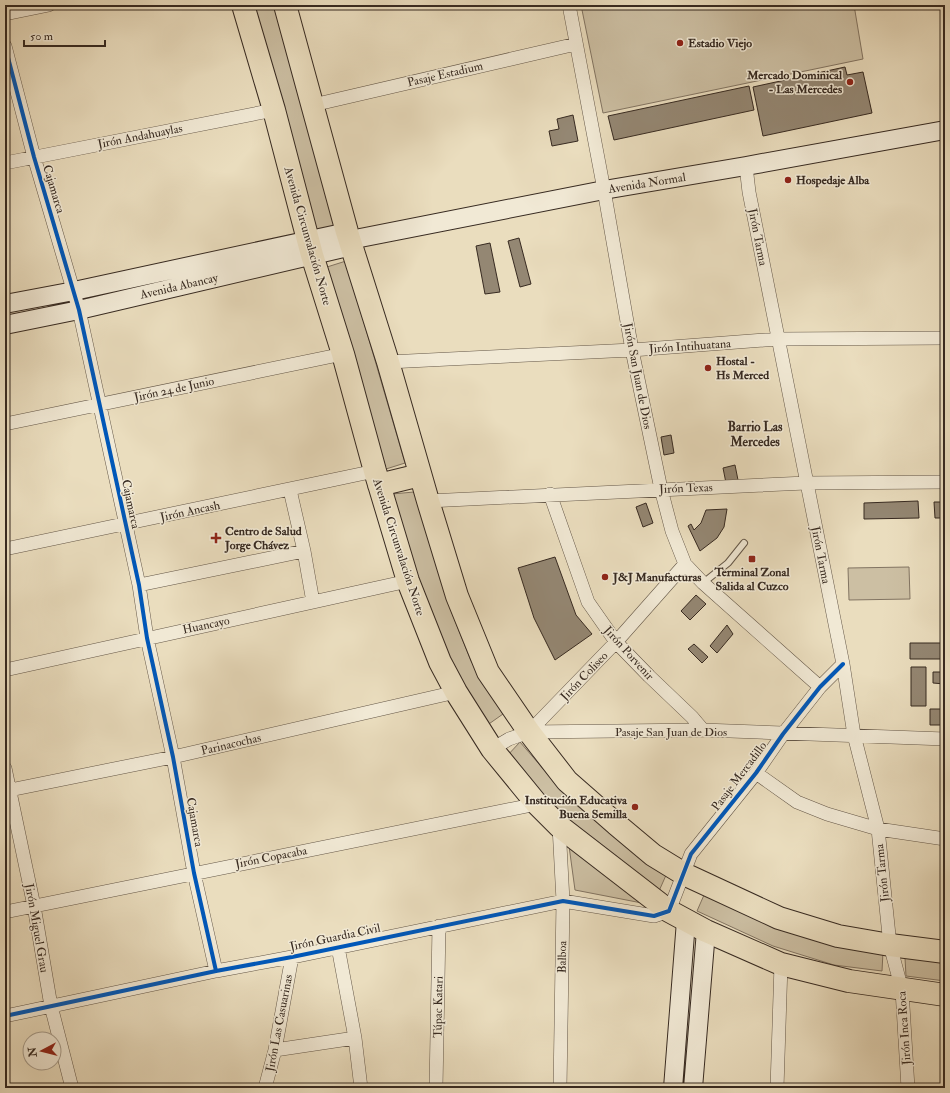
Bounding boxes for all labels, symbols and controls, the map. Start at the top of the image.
scale bar [24,22,105,48]
text: 50 m [30,29,54,44]
place label: Estadio Viejo [688,36,752,51]
marker: Estadio Viejo [675,38,685,48]
street label: Pasaje Estadium [406,58,485,90]
place label: Mercado Dominical - Las Mercedes [746,68,843,97]
marker: Mercado Dominical - Las Mercedes [845,77,855,87]
street label: Jirón Andahuaylas [95,121,184,152]
street label: Cajamarca [39,163,68,216]
street label: Avenida Circunvalación Norte [280,164,335,307]
street label: Avenida Normal [606,170,687,197]
place label: Hospedaje Alba [796,173,870,188]
marker: Hospedaje Alba [783,175,793,185]
street label: Jirón Tarma [744,206,771,268]
street label: Avenida Abancay [138,270,220,303]
street label: Jirón San Juan de Dios [620,321,655,431]
street label: Jirón Intihuatana [647,336,733,357]
place label: Hostal - Hs Merced [716,354,769,383]
marker: Hostal - Hs Merced [703,363,713,373]
street label: Jirón 24 de Junio [132,374,216,405]
district label: Barrio Las Mercedes [727,419,783,450]
street label: Avenida Circunvalación Norte [369,476,428,618]
street label: Cajamarca [118,478,143,531]
street label: Jirón Texas [658,480,713,497]
street label: Jirón Ancash [158,498,222,525]
place label: Centro de Salud Jorge Chávez [224,524,302,553]
street label: Jirón Tarma [807,524,834,586]
marker: Centro de Salud Jorge Chávez [210,532,222,544]
marker: Terminal Zonal Salida al Cuzco [747,554,757,564]
place label: Terminal Zonal Salida al Cuzco [713,565,790,594]
place label: J&J Manufacturas [612,570,701,585]
marker: J&J Manufacturas [600,572,610,582]
street label: Huancayo [181,613,231,638]
street label: Jirón Porvenir [600,622,657,684]
street label: Jirón Coliseo [557,648,612,705]
street label: Pasaje San Juan de Dios [615,725,727,740]
street label: Parinacochas [200,730,263,759]
street label: Pasaje Mercadillo [709,739,770,814]
place label: Institución Educativa Buena Semilla [525,793,628,822]
street label: Cajamarca [183,796,206,849]
marker: Institución Educativa Buena Semilla [630,802,640,812]
street label: Jirón Tarma [872,842,893,904]
street label: Jirón Copacaba [233,843,309,872]
street label: Jirón Miguel Grau [21,881,52,974]
street label: Jirón Guardia Civil [287,921,382,955]
street label: Balboa [555,940,570,973]
street label: Jirón Las Casuarinas [262,973,296,1074]
street label: Túpac Katari [430,976,447,1038]
street label: Jirón Inca Roca [894,989,915,1067]
north arrow [22,1031,62,1071]
text: N [25,1045,40,1059]

